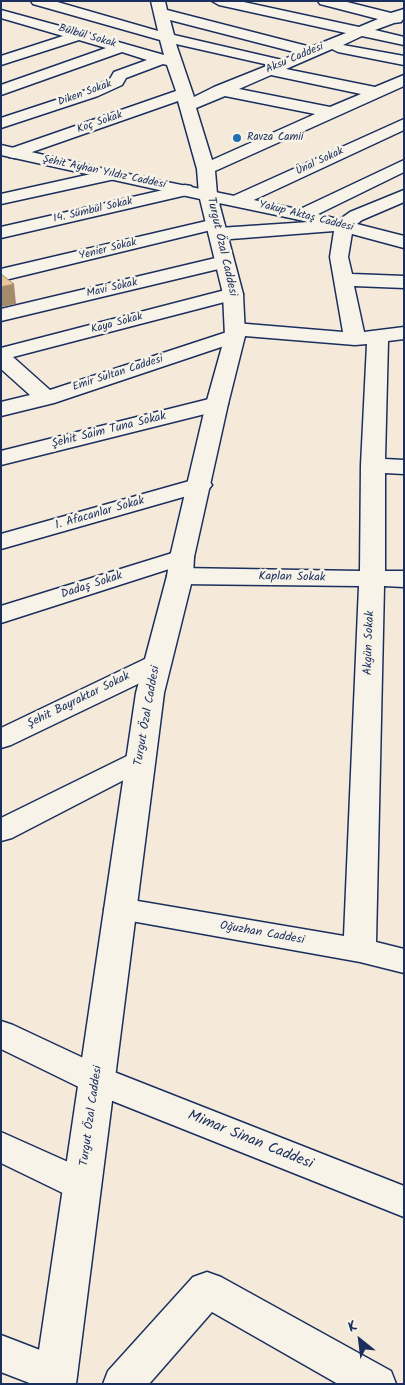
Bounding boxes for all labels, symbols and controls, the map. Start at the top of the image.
street label: Bülbül Sokak [57,22,117,52]
street label: Aksu Caddesi [264,41,326,77]
street label: Diken Sokak [56,78,114,110]
street label: Koç Sokak [76,109,124,137]
place label: Ravza Camii [247,131,303,145]
marker: Ravza Camii [231,132,243,144]
street label: Ünal Sokak [294,145,346,179]
street label: Şehit Ayhan Yıldız Caddesi [41,153,167,193]
street label: 14. Sümbül Sokak [52,195,134,227]
street label: Turgut Özal Caddesi [203,196,239,298]
street label: Yakup Aktaş Caddesi [257,199,355,235]
street label: Yenier Sokak [78,236,138,264]
street label: Mavi Sokak [85,277,139,301]
street label: Kaya Sokak [90,311,144,337]
street label: Emir Sultan Caddesi [71,353,165,395]
street label: Şehit Saim Tuna Sokak [50,410,168,452]
street label: 1. Afacanlar Sokak [54,494,146,534]
street label: Dadaş Sokak [60,569,124,603]
street label: Kaplan Sokak [258,570,326,586]
street label: Akgün Sokak [362,611,378,675]
street label: Turgut Özal Caddesi [132,665,164,767]
street label: Şehit Bayraktar Sokak [25,670,133,732]
street label: Oğuzhan Caddesi [219,919,305,949]
street label: Turgut Özal Caddesi [78,1065,106,1167]
street label: Mimar Sinan Caddesi [185,1108,315,1174]
north arrow [335,1315,385,1365]
text: K [344,1315,362,1339]

